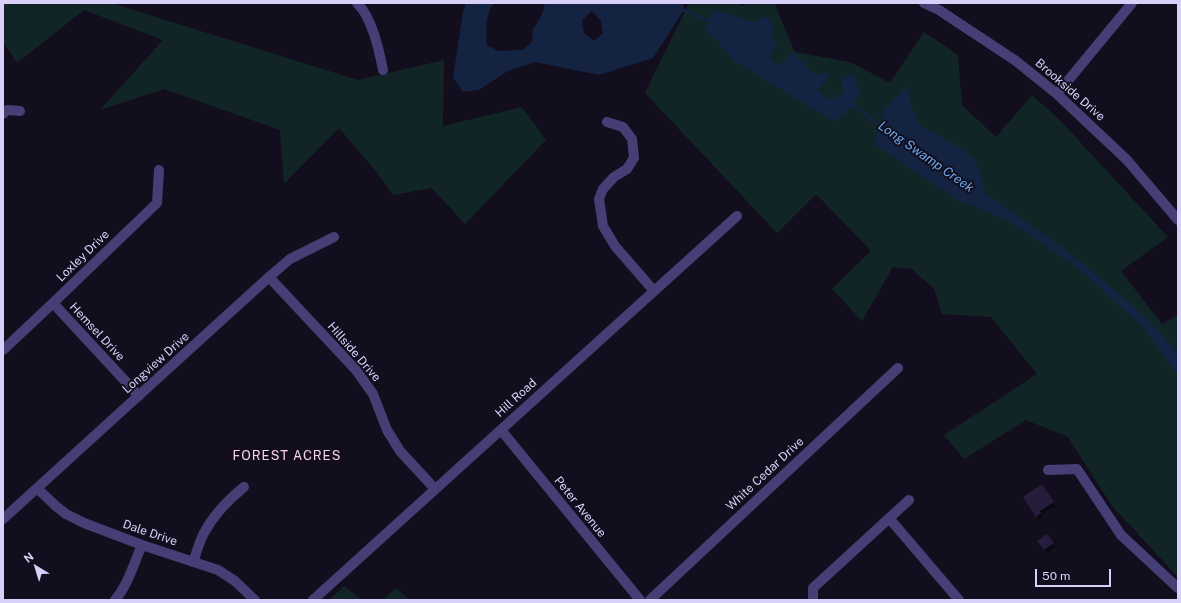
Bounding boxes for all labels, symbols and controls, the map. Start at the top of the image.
street label: Brookside Drive [1032,56,1108,124]
water label: Long Swamp Creek [875,118,977,196]
street label: Loxley Drive [54,227,112,285]
street label: Hemsel Drive [66,300,128,364]
street label: Hillside Drive [324,319,384,385]
street label: Longview Drive [120,329,192,397]
street label: Hill Road [492,376,540,420]
street label: White Cedar Drive [723,434,807,514]
district label: FOREST ACRES [233,448,341,464]
street label: Peter Avenue [551,474,609,540]
street label: Dale Drive [121,517,179,549]
north arrow [16,547,56,587]
text: N [22,550,36,565]
scale bar [1037,561,1113,587]
text: 50 m [1042,569,1070,583]

